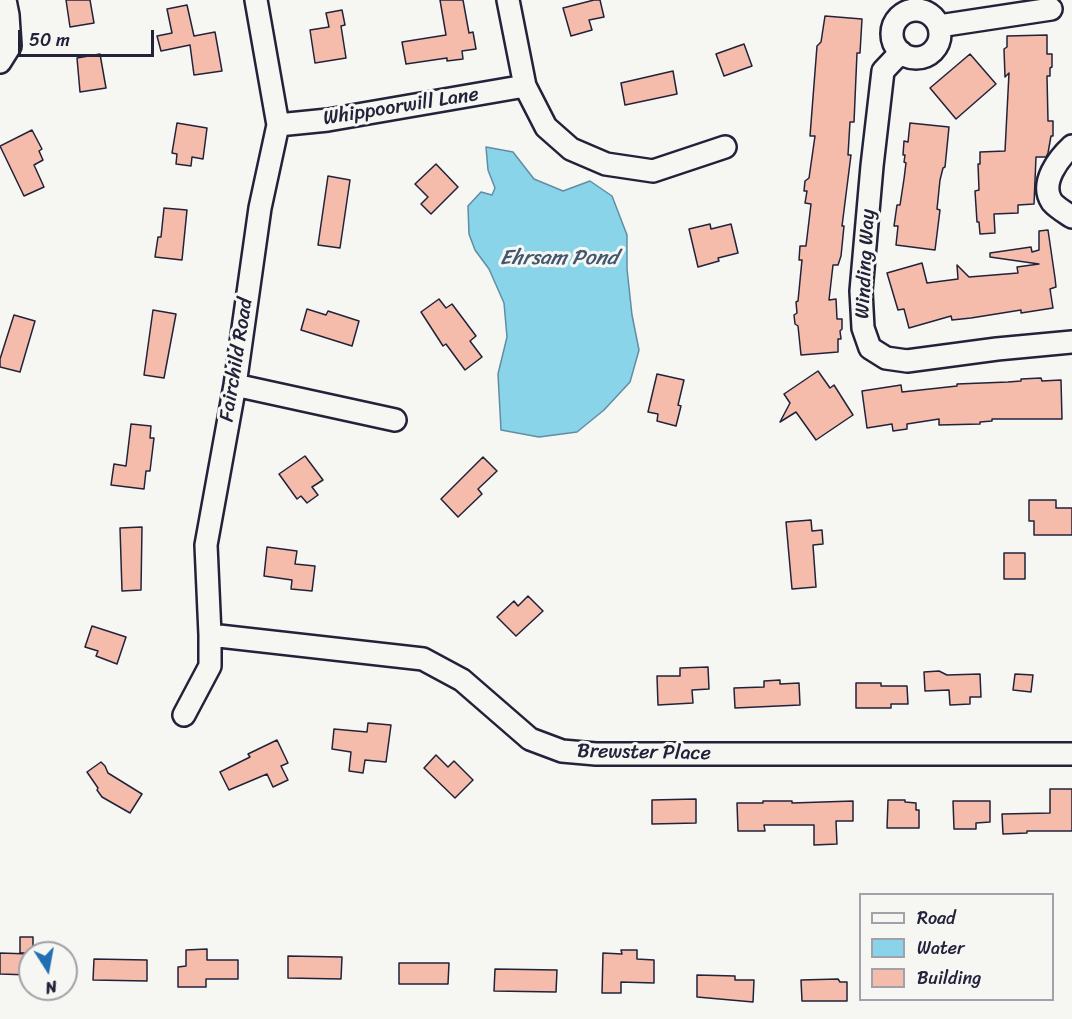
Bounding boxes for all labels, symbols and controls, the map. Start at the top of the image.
scale bar [21,18,158,56]
text: 50 m [29,24,70,56]
street label: Whippoorwill Lane [322,83,480,131]
street label: Winding Way [851,209,881,319]
water label: Ehrsam Pond [500,246,618,272]
street label: Fairchild Road [215,296,259,424]
street label: Brewster Place [577,740,711,766]
legend [859,893,1054,1001]
text: Road [917,902,956,934]
text: Water [917,932,964,964]
north arrow [18,941,78,1001]
text: Building [917,962,981,994]
text: N [43,972,59,1002]

